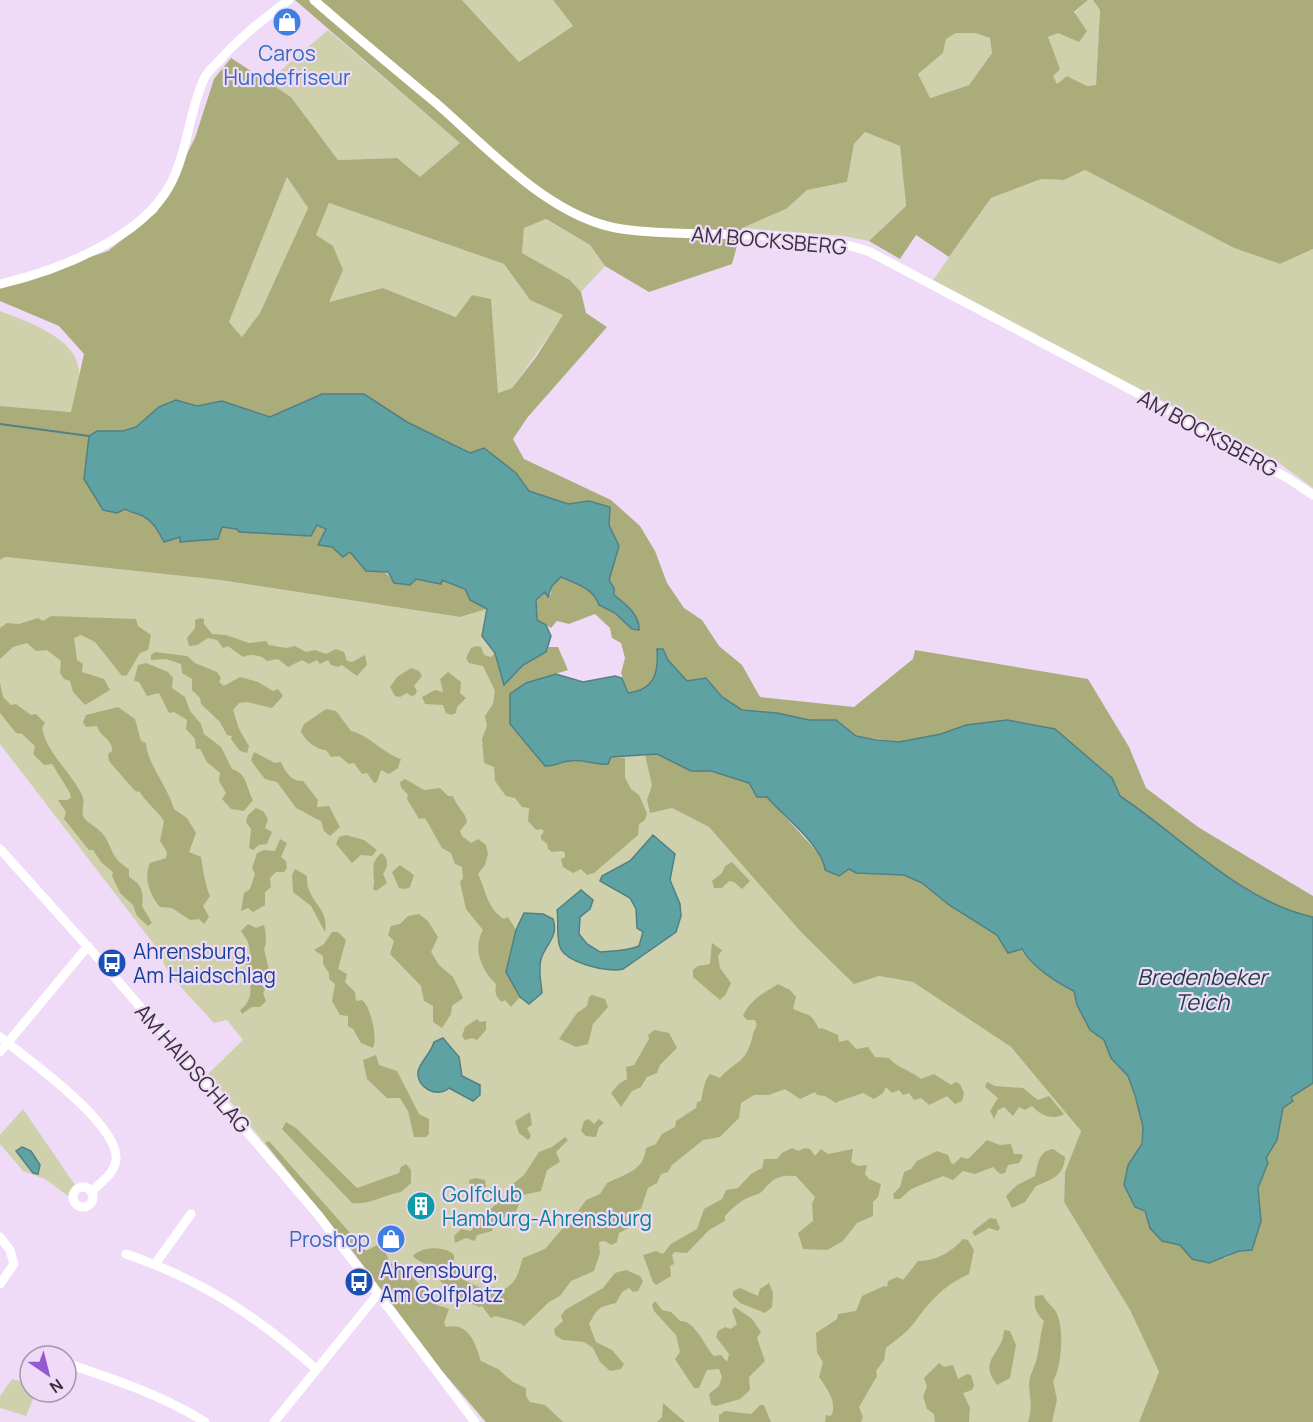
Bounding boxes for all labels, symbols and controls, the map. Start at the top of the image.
shop icon: Caros Hundefriseur [271,6,303,38]
place label: Caros Hundefriseur [223,39,351,91]
street label: AM BOCKSBERG [690,219,848,261]
street label: AM BOCKSBERG [1133,383,1283,483]
place label: Ahrensburg, Am Haidschlag [133,937,276,989]
bus stop icon: Ahrensburg, Am Haidschlag [96,947,128,979]
water label: Bredenbeker Teich [1137,962,1270,1017]
street label: AM HAIDSCHLAG [129,997,257,1139]
place label: Golfclub Hamburg-Ahrensburg [442,1180,652,1232]
building icon: Golfclub Hamburg-Ahrensburg [405,1190,437,1222]
shop icon: Proshop [375,1223,407,1255]
place label: Proshop [289,1225,370,1253]
place label: Ahrensburg, Am Golfplatz [380,1256,503,1308]
bus stop icon: Ahrensburg, Am Golfplatz [343,1266,375,1298]
north arrow [18,1344,78,1404]
text: N [46,1374,68,1399]

